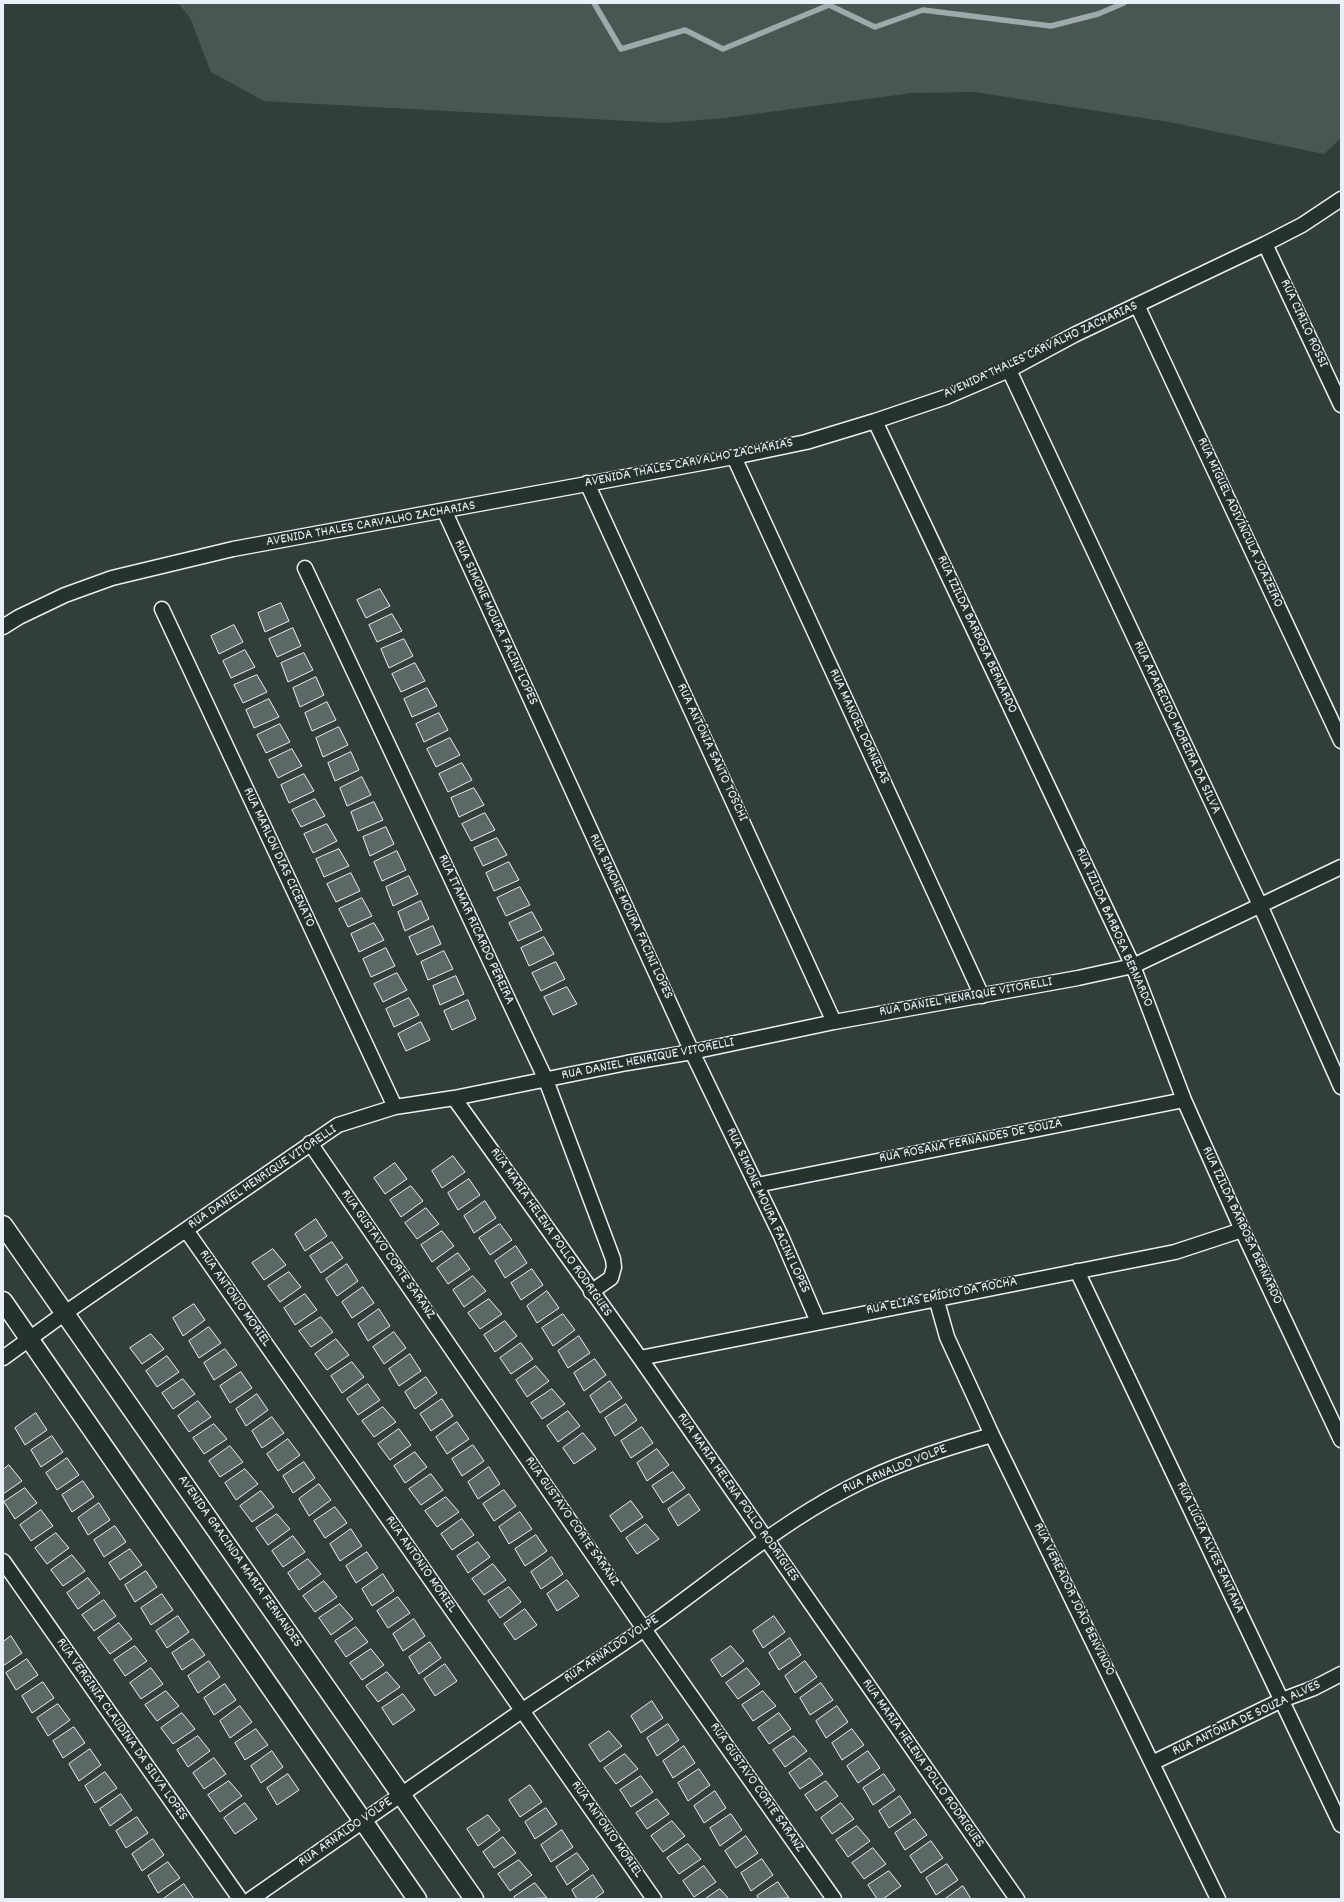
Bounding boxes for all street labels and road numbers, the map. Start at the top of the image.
street label: RUA CIRILO ROSSI [1275,277,1331,371]
street label: AVENIDA THALES CARVALHO ZACHARIAS [941,299,1141,403]
street label: AVENIDA THALES CARVALHO ZACHARIAS [583,435,795,493]
street label: RUA MIGUEL ADIVÍNCULA JOAZEIRO [1192,435,1286,611]
street label: AVENIDA THALES CARVALHO ZACHARIAS [265,498,477,552]
street label: RUA SIMONE MOURA FACINI LOPES [449,538,541,708]
street label: RUA IZILDA BARBOSA BERNARDO [932,553,1020,717]
street label: RUA APARECIDO MOREIRA DA SILVA [1128,639,1224,817]
street label: RUA MANOEL DORNELAS [824,667,892,787]
street label: RUA ANTÔNIA SANTO TOSCHI [672,681,750,825]
street label: RUA MARLON DIAS CICENATO [238,785,318,931]
street label: RUA SIMONE MOURA FACINI LOPES [584,832,676,1002]
street label: RUA IZILDA BARBOSA BERNARDO [1070,846,1156,1010]
street label: RUA ITAMAR RICARDO PEREIRA [433,852,517,1008]
street label: RUA DANIEL HENRIQUE VITORELLI [878,974,1054,1022]
street label: RUA DANIEL HENRIQUE VITORELLI [560,1035,736,1085]
street label: RUA ROSANA FERNANDES DE SOUZA [878,1116,1064,1168]
street label: RUA DANIEL HENRIQUE VITORELLI [186,1122,340,1234]
street label: RUA SIMONE MOURA FACINI LOPES [721,1126,813,1296]
street label: RUA IZILDA BARBOSA BERNARDO [1197,1144,1285,1308]
street label: RUA MARIA HELENA POLLO RODRIGUES [485,1145,615,1321]
street label: RUA GUSTAVO CORTE SARANZ [336,1187,438,1323]
street label: RUA ANTONIO MORIEL [194,1247,274,1351]
street label: RUA ELIAS EMÍDIO DA ROCHA [865,1274,1019,1320]
street label: RUA MARIA HELENA POLLO RODRIGUES [672,1410,802,1586]
street label: RUA ARNALDO VOLPE [840,1441,950,1499]
street label: RUA GUSTAVO CORTE SARANZ [520,1454,622,1590]
street label: AVENIDA GRACINDA MARIA FERNANDES [173,1473,305,1651]
street label: RUA LÚCIA ALVES SANTANA [1171,1480,1247,1616]
street label: RUA ANTONIO MORIEL [380,1513,460,1617]
street label: RUA VEREADOR JOÃO BENVINDO [1029,1521,1117,1679]
street label: RUA ARNALDO VOLPE [561,1612,663,1688]
street label: RUA VERGINIA CLAUDINA DA SILVA LOPES [51,1636,191,1824]
street label: RUA MARIA HELENA POLLO RODRIGUES [857,1676,987,1852]
street label: RUA ANTÔNIA DE SOUZA ALVES [1170,1677,1324,1761]
street label: RUA GUSTAVO CORTE SARANZ [705,1720,807,1856]
street label: RUA ANTONIO MORIEL [566,1778,646,1882]
street label: RUA ARNALDO VOLPE [296,1794,396,1872]

